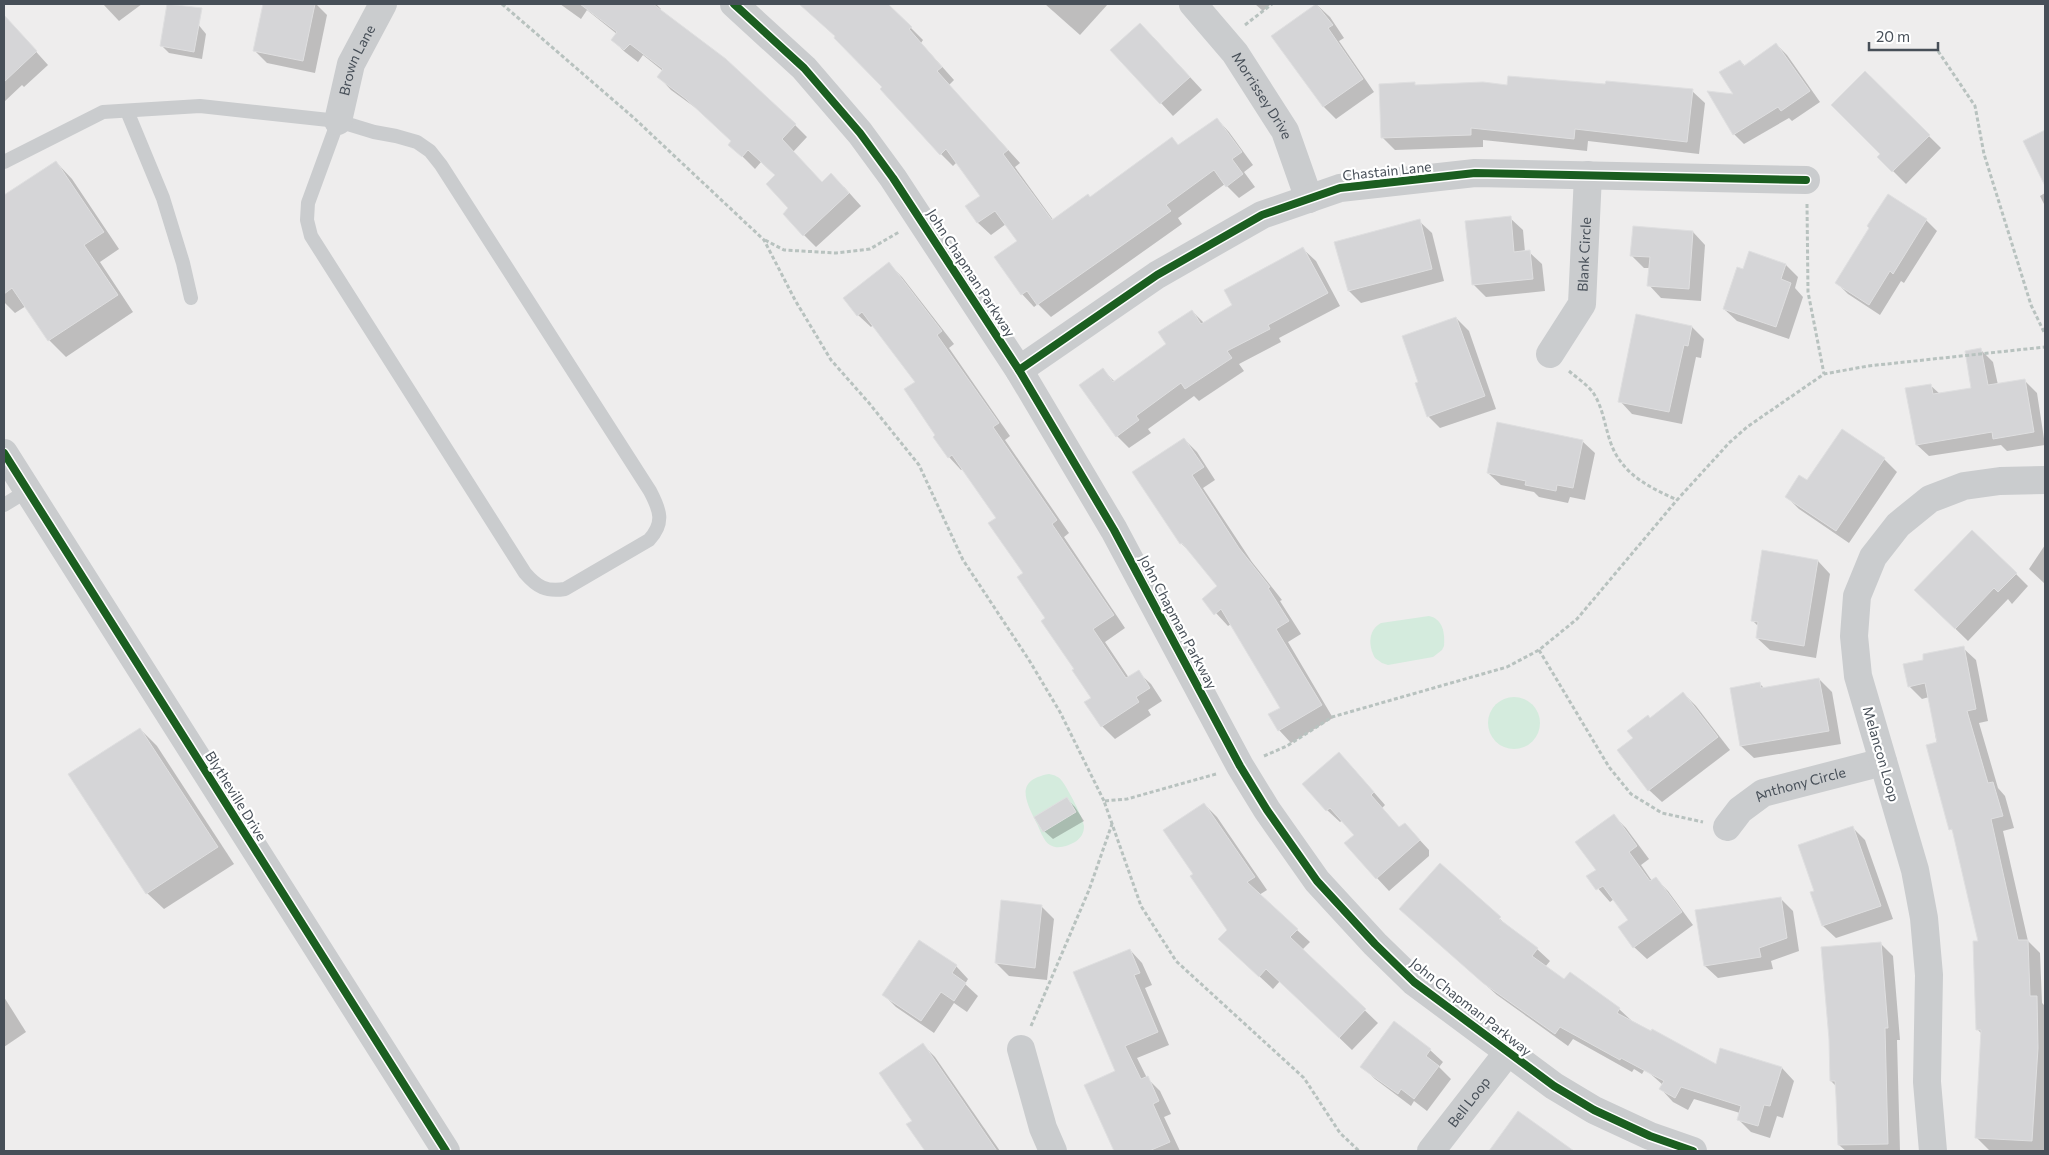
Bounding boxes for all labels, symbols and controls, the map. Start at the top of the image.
scale bar [1869,20,1938,52]
street label: Brown Lane [335,22,378,97]
text: 20 m [1876,27,1910,45]
street label: Morrissey Drive [1228,48,1296,141]
street label: Chastain Lane [1342,157,1432,184]
street label: John Chapman Parkway [924,205,1019,340]
street label: Blank Circle [1574,217,1594,292]
street label: John Chapman Parkway [1136,552,1221,692]
street label: Melancon Loop [1860,704,1903,804]
street label: Blytheville Drive [202,748,271,844]
street label: Anthony Circle [1750,763,1847,805]
street label: John Chapman Parkway [1407,954,1535,1059]
street label: Bell Loop [1444,1073,1494,1130]

